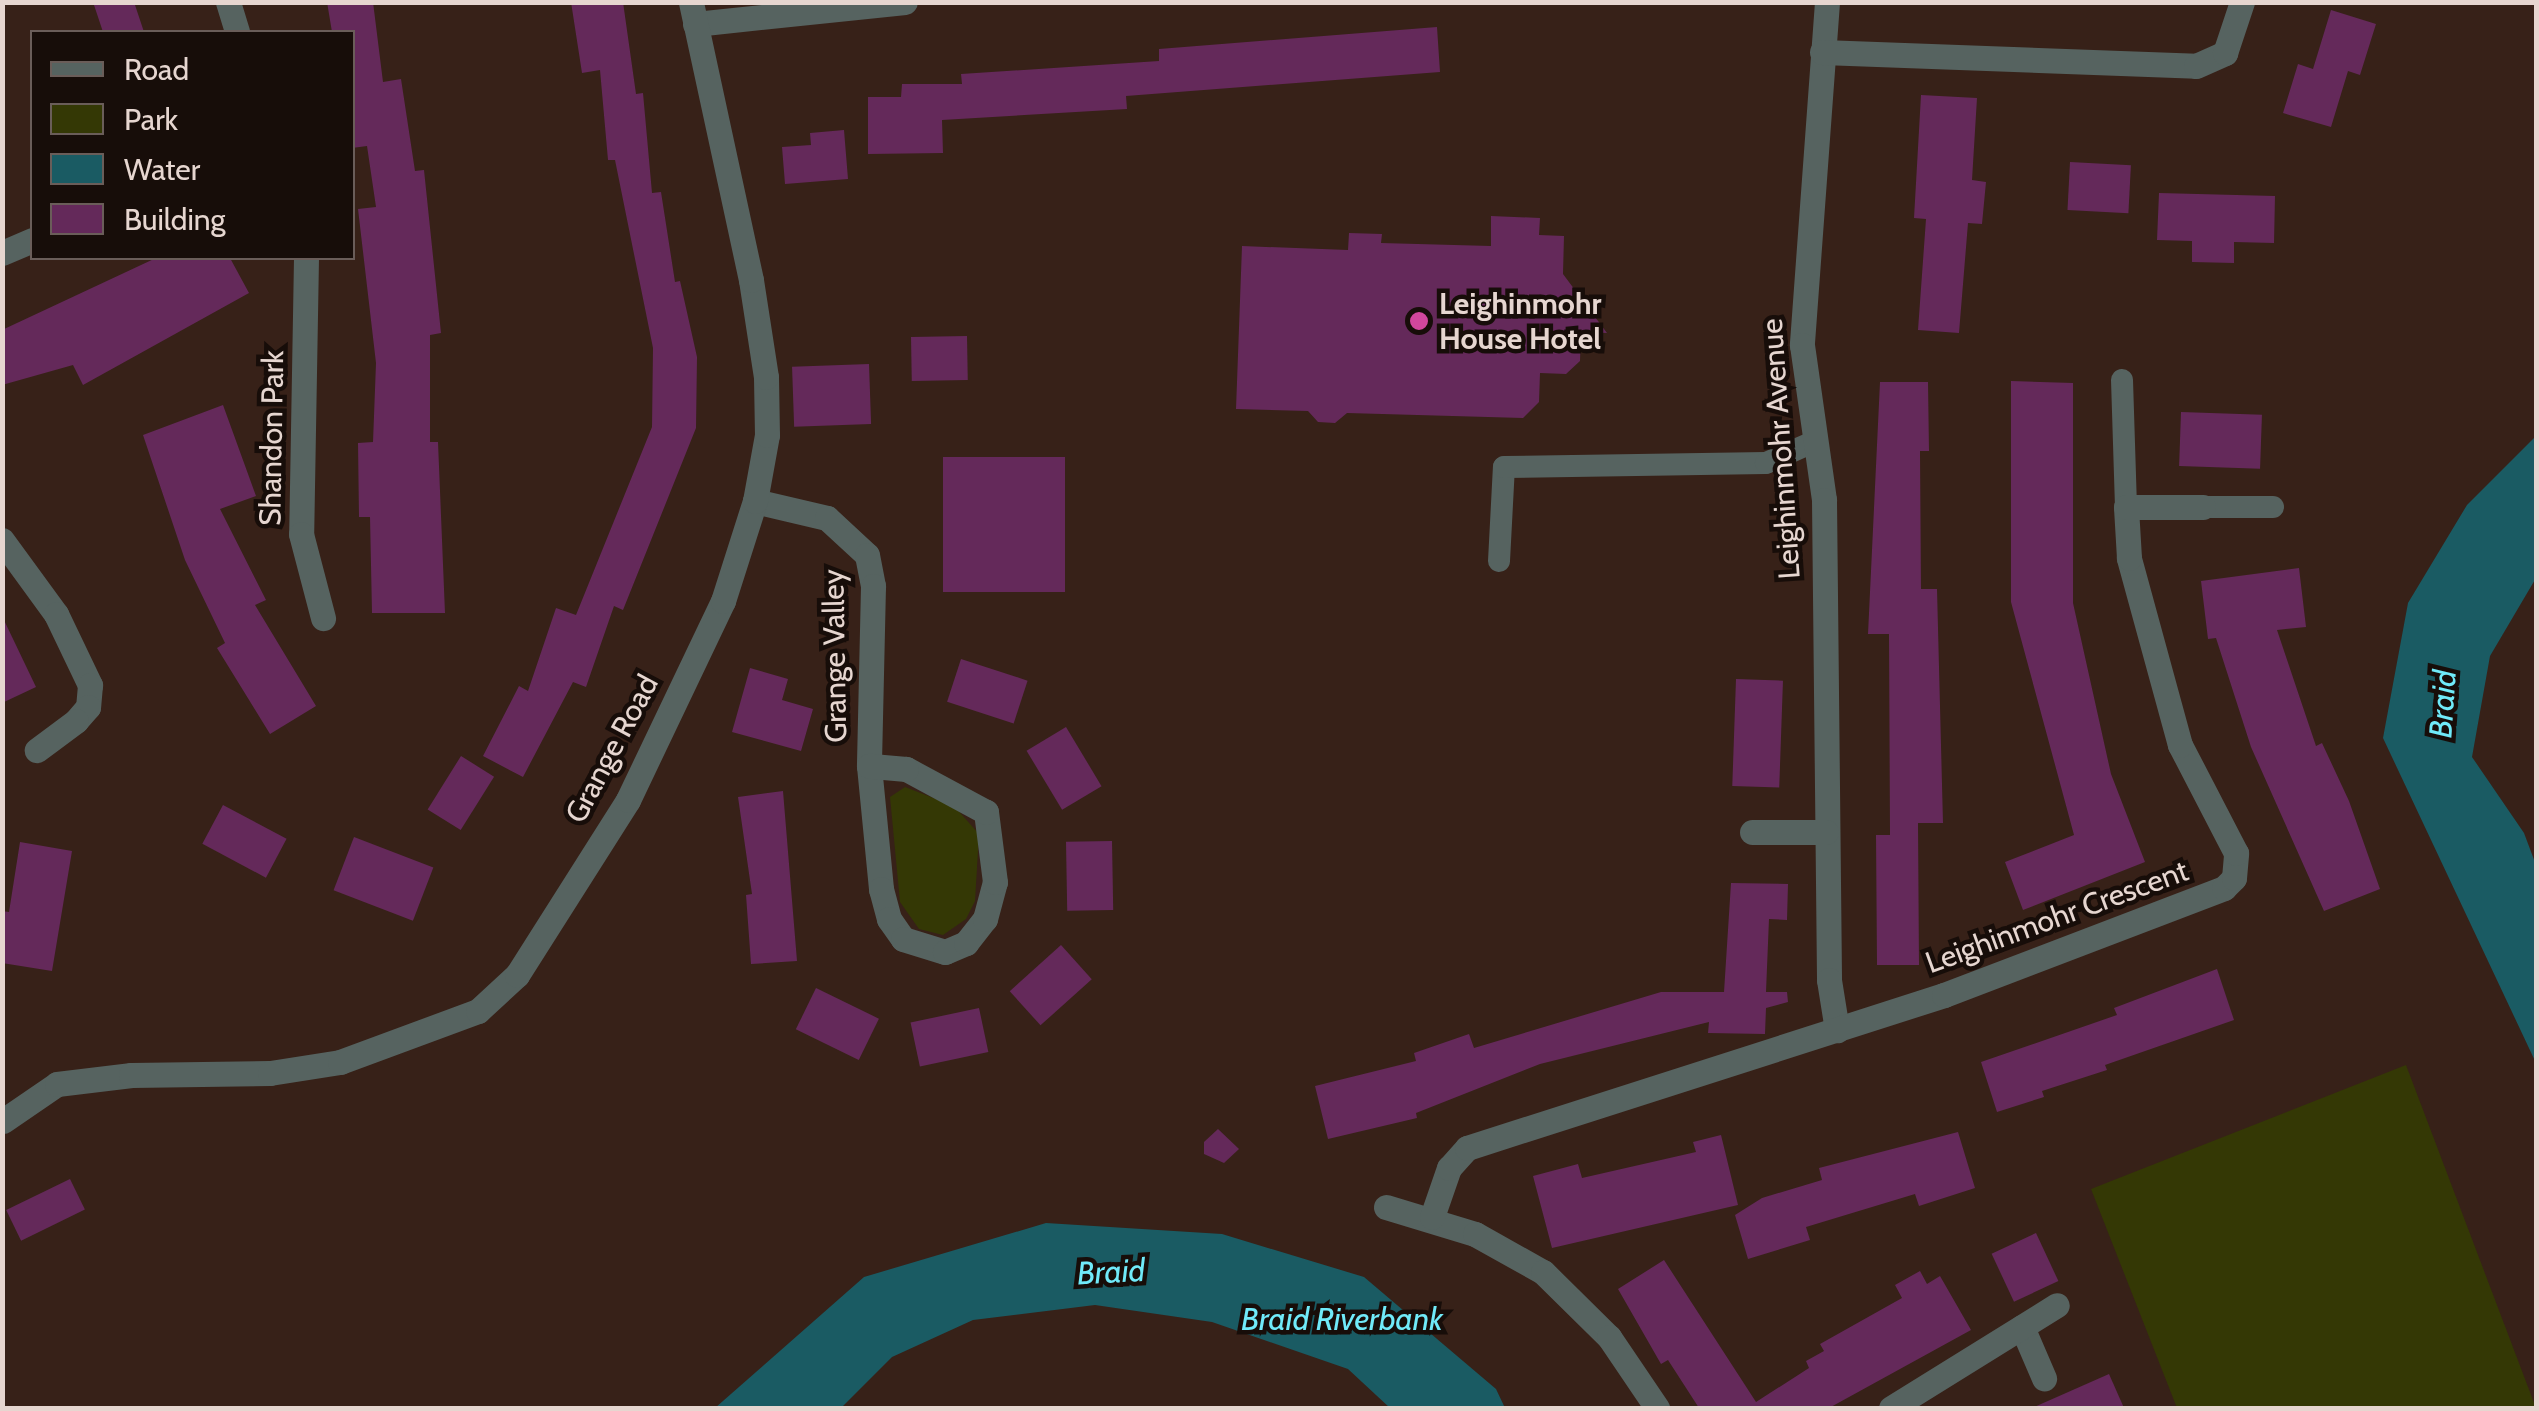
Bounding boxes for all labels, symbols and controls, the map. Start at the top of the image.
legend [30,30,355,260]
text: Road [124,51,189,88]
text: Park [124,101,178,138]
text: Water [124,151,200,188]
text: Building [124,201,226,238]
place label: Leighinmohr House Hotel [1439,286,1601,356]
marker: Leighinmohr House Hotel [1408,310,1430,332]
street label: Leighinmohr Avenue [1754,317,1808,581]
street label: Shandon Park [252,350,292,526]
street label: Grange Valley [815,569,855,743]
street label: Grange Road [558,669,666,829]
water label: Braid [2421,669,2465,739]
street label: Leighinmohr Crescent [1921,853,2193,981]
water label: Braid [1076,1251,1146,1293]
water label: Braid Riverbank [1241,1300,1443,1338]

